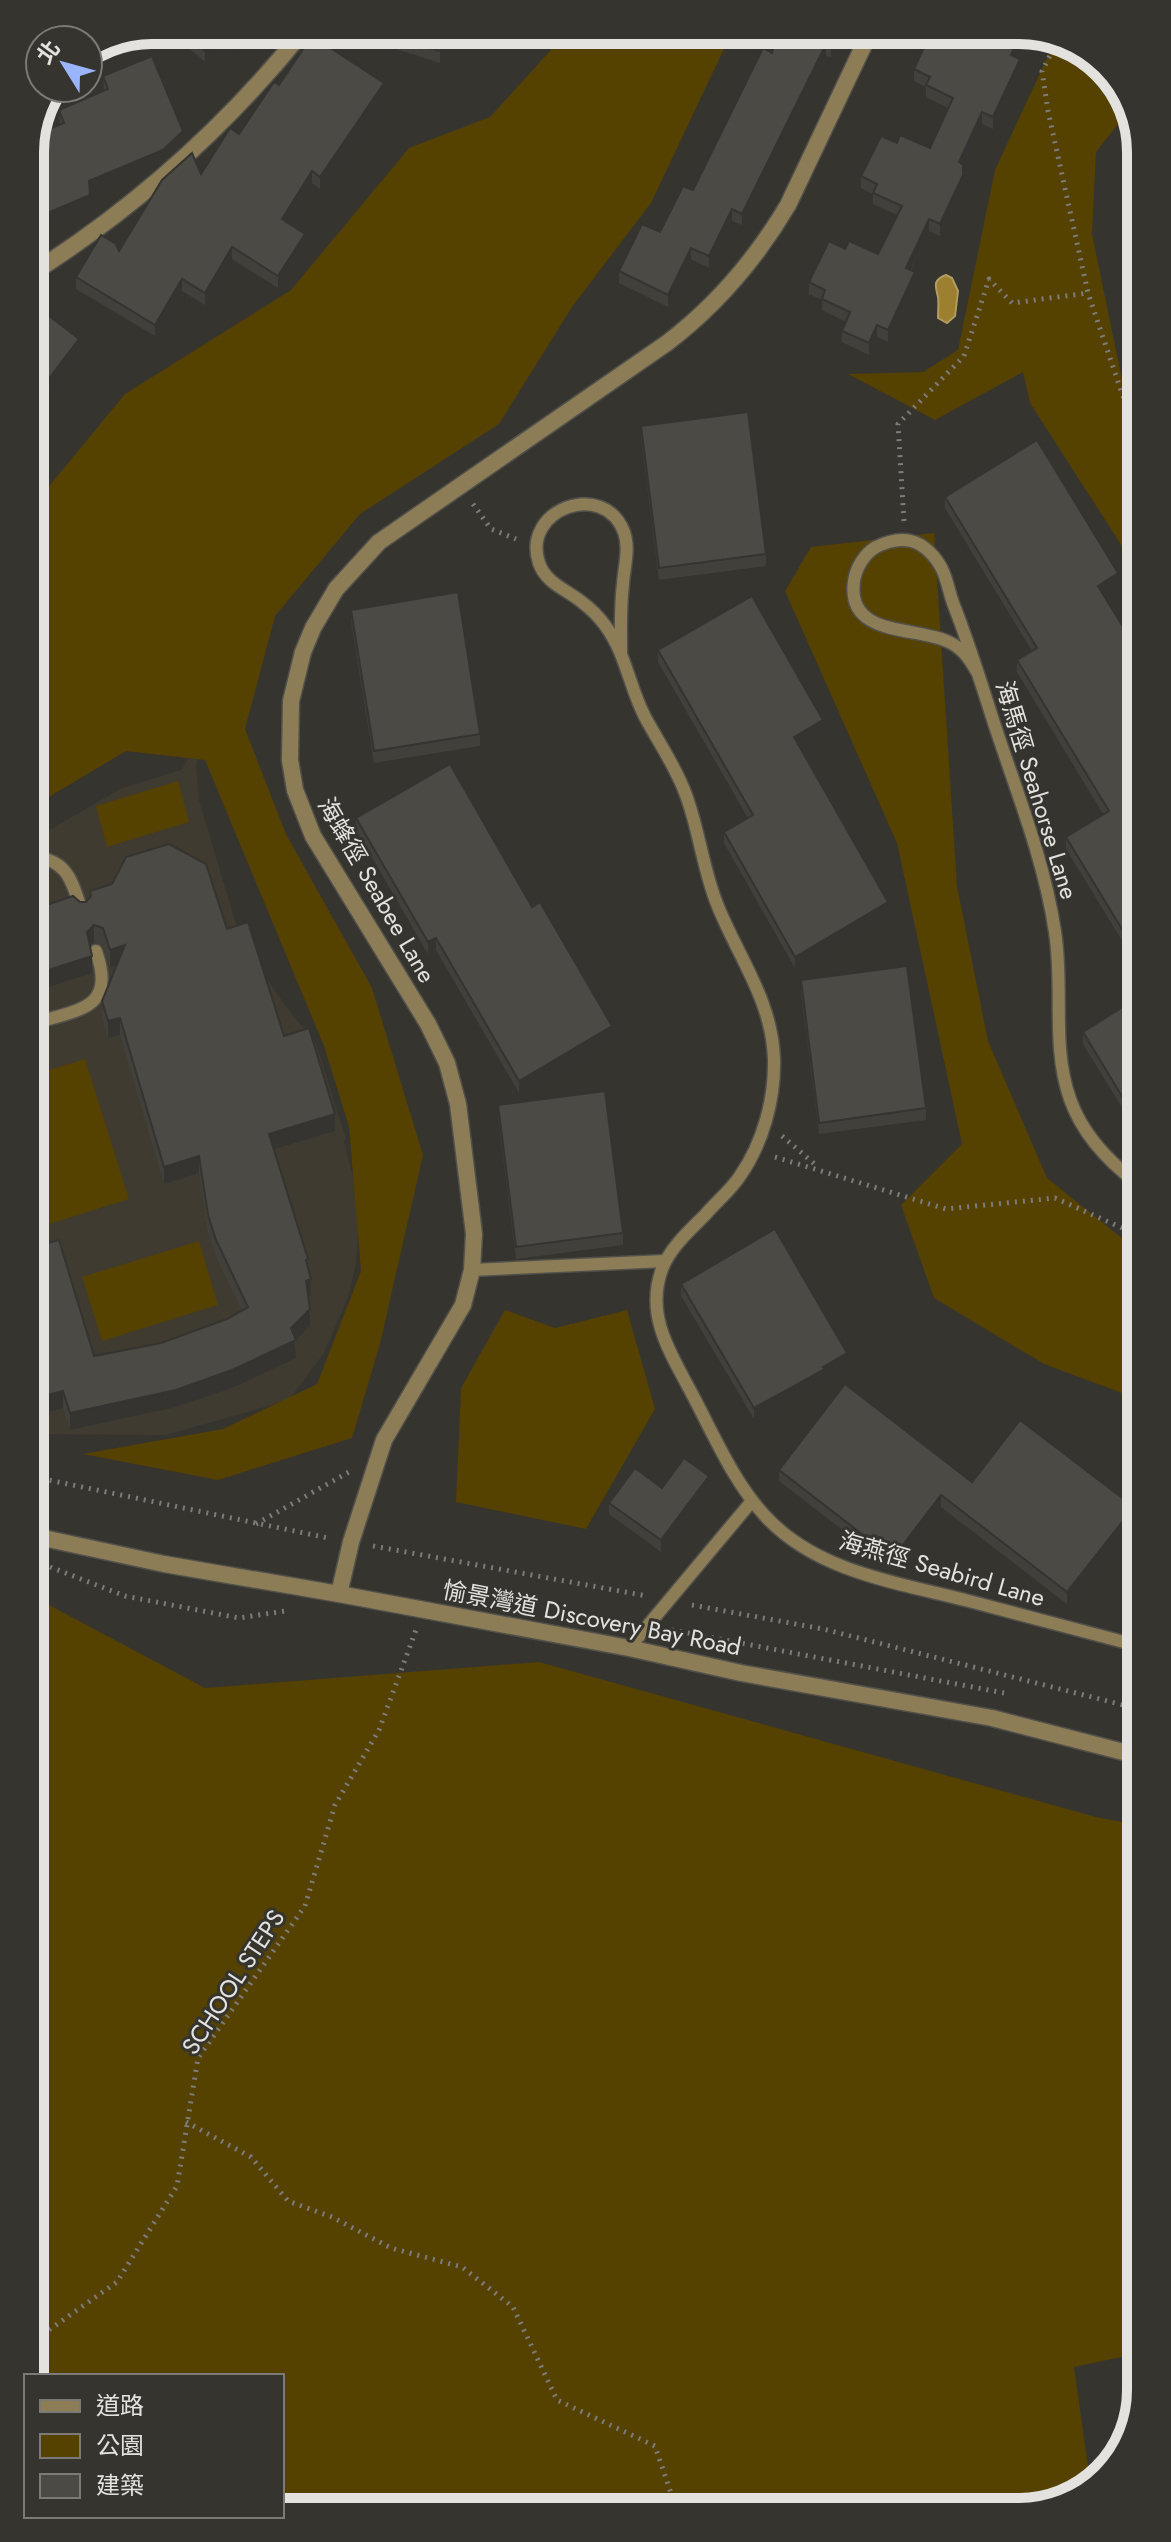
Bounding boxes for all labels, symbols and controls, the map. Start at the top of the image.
north arrow [24,24,104,104]
text: 北 [29,34,67,70]
street label: 海馬徑 Seahorse Lane [987,676,1087,904]
street label: 海蜂徑 Seabee Lane [310,791,444,989]
street label: 海燕徑 Seabird Lane [835,1523,1049,1615]
street label: 愉景灣道 Discovery Bay Road [440,1572,744,1664]
street label: SCHOOL STEPS [173,1903,293,2061]
legend [24,2374,284,2518]
text: 道路 [96,2388,144,2423]
text: 公園 [96,2428,144,2463]
text: 建築 [96,2468,144,2503]

